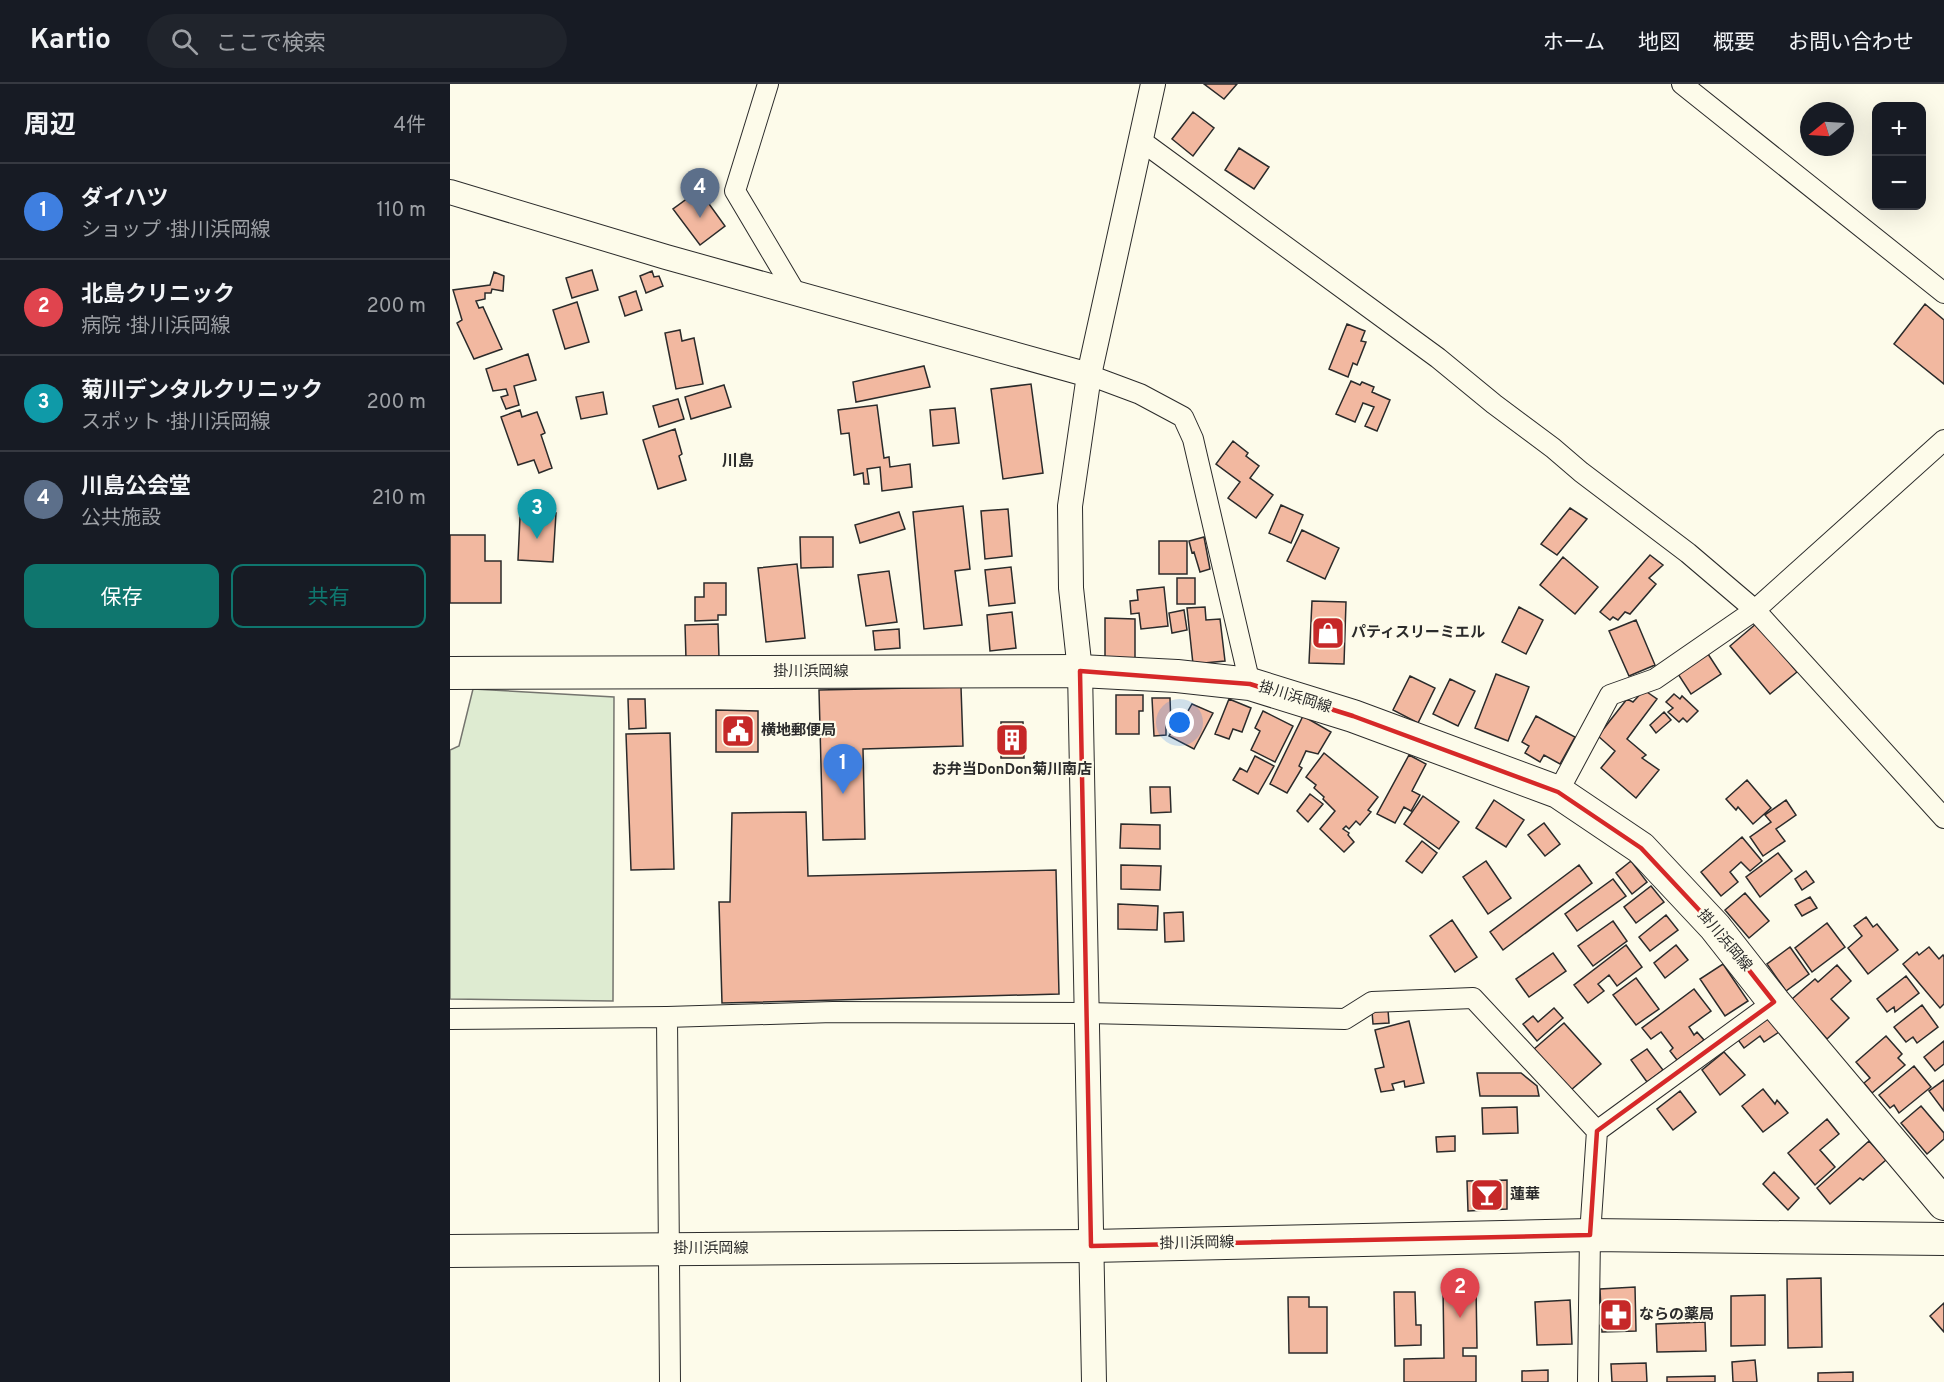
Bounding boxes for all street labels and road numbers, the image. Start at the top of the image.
street label: 掛川浜岡線 [773,662,849,682]
street label: 掛川浜岡線 [1256,677,1334,718]
street label: 掛川浜岡線 [1693,906,1756,976]
street label: 掛川浜岡線 [1159,1233,1235,1254]
street label: 掛川浜岡線 [673,1239,749,1259]

